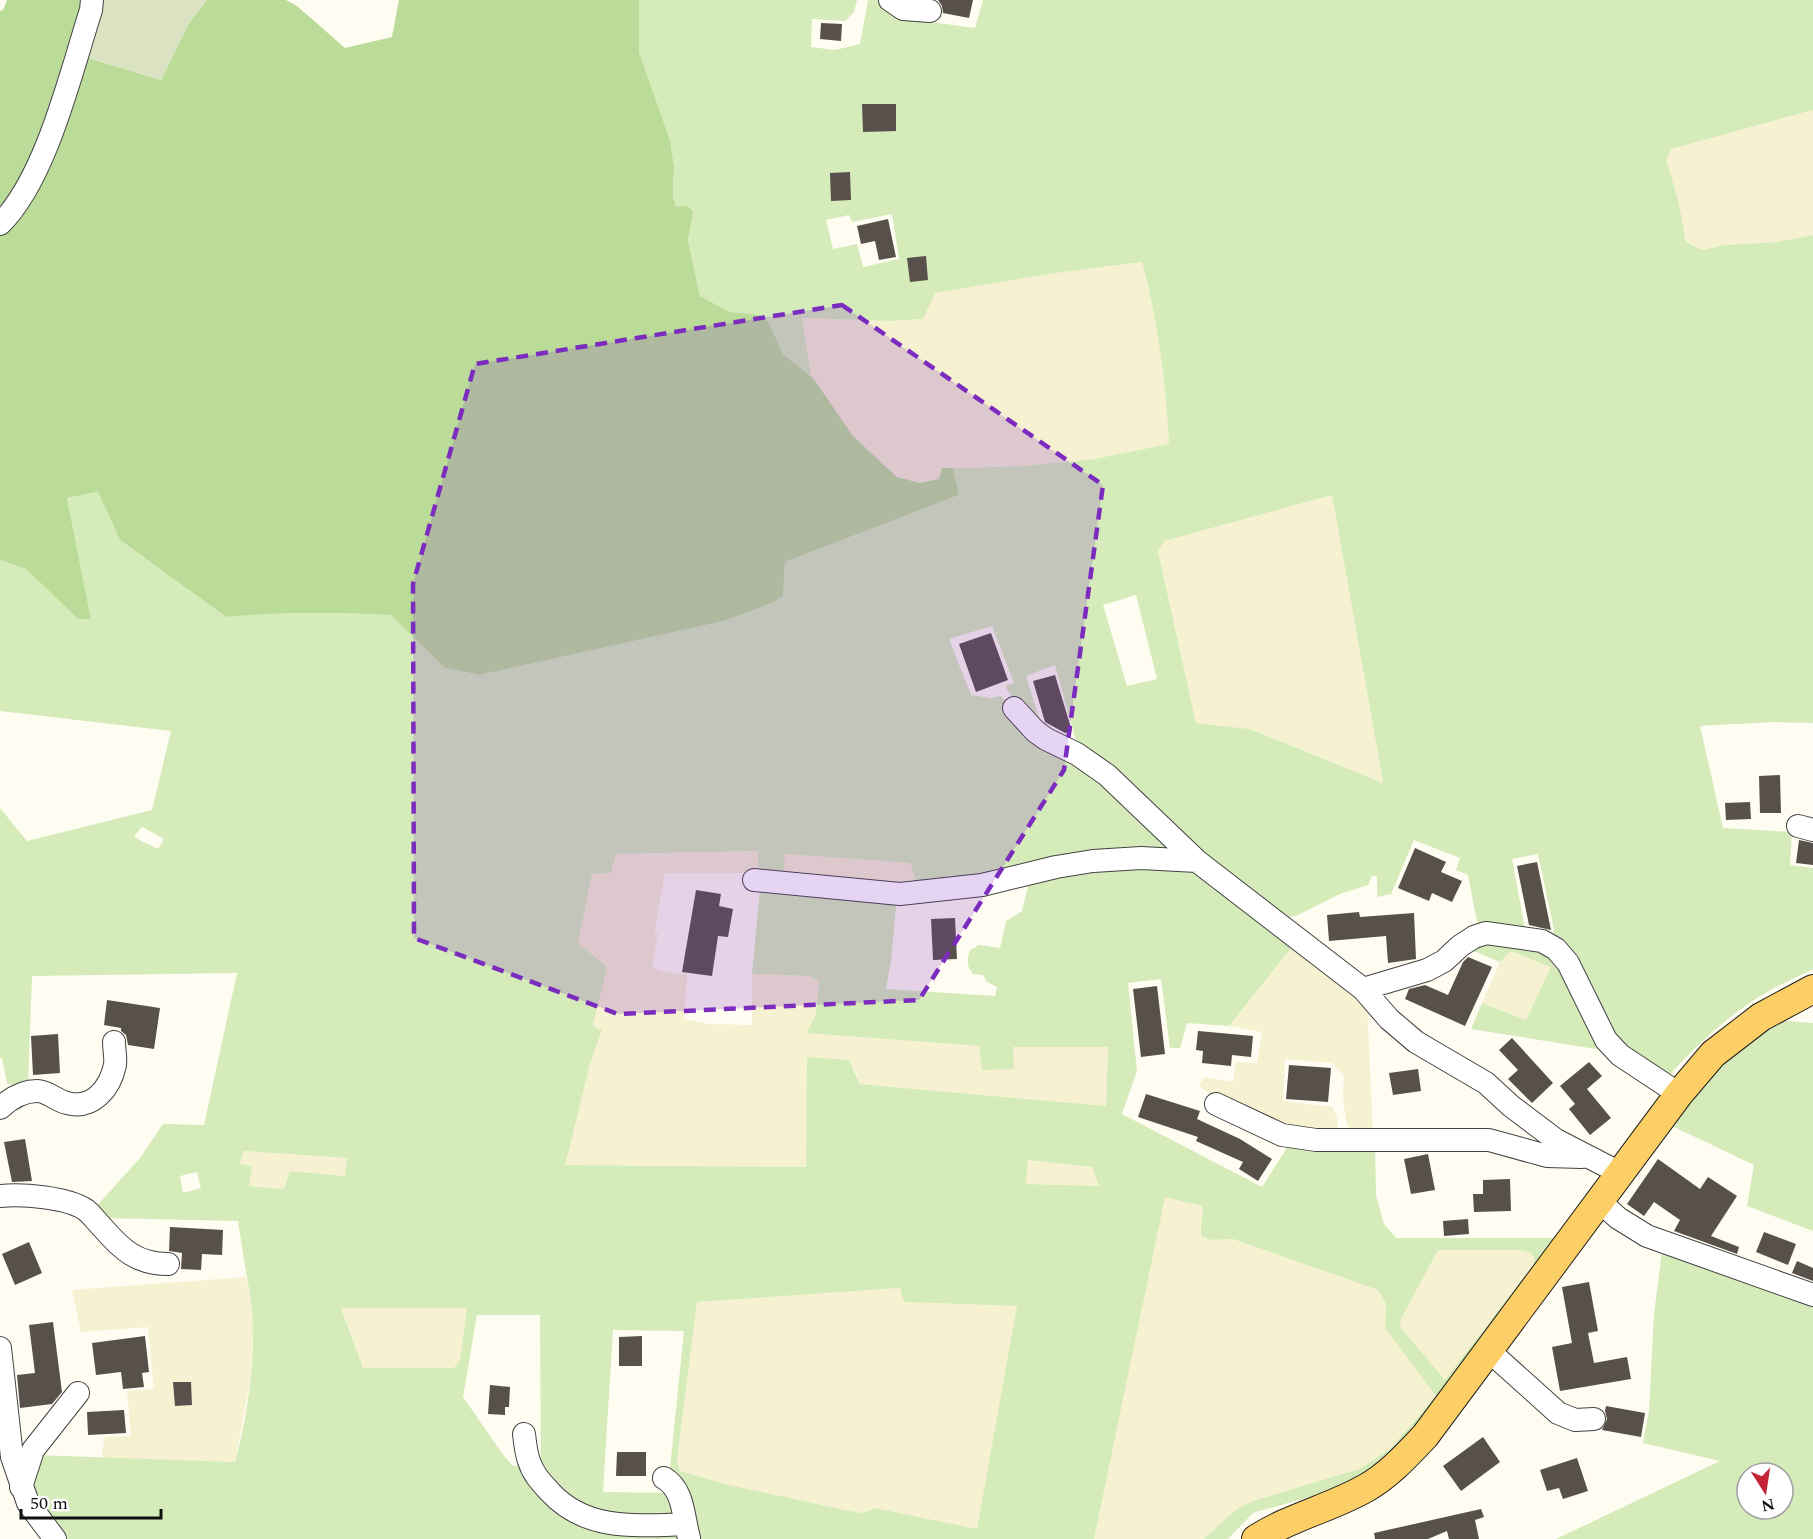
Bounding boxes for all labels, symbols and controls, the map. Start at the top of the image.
north arrow [1735,1461,1795,1521]
scale bar [21,1482,160,1520]
text: 50 m [30,1490,68,1517]
text: N [1759,1492,1777,1518]

